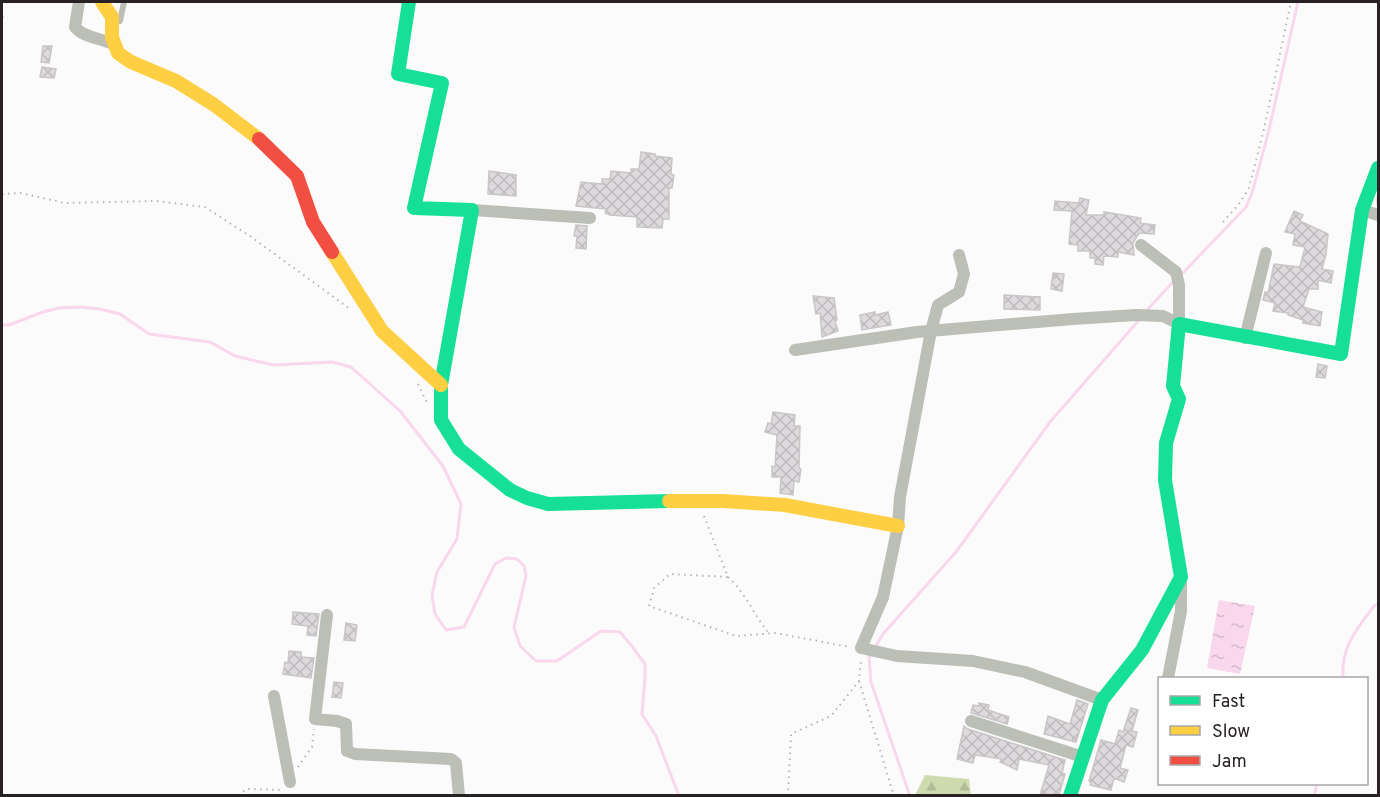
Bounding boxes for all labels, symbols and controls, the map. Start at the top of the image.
legend [1158,677,1368,785]
text: Fast [1212,691,1245,714]
text: Slow [1212,721,1250,744]
text: Jam [1212,751,1247,774]

